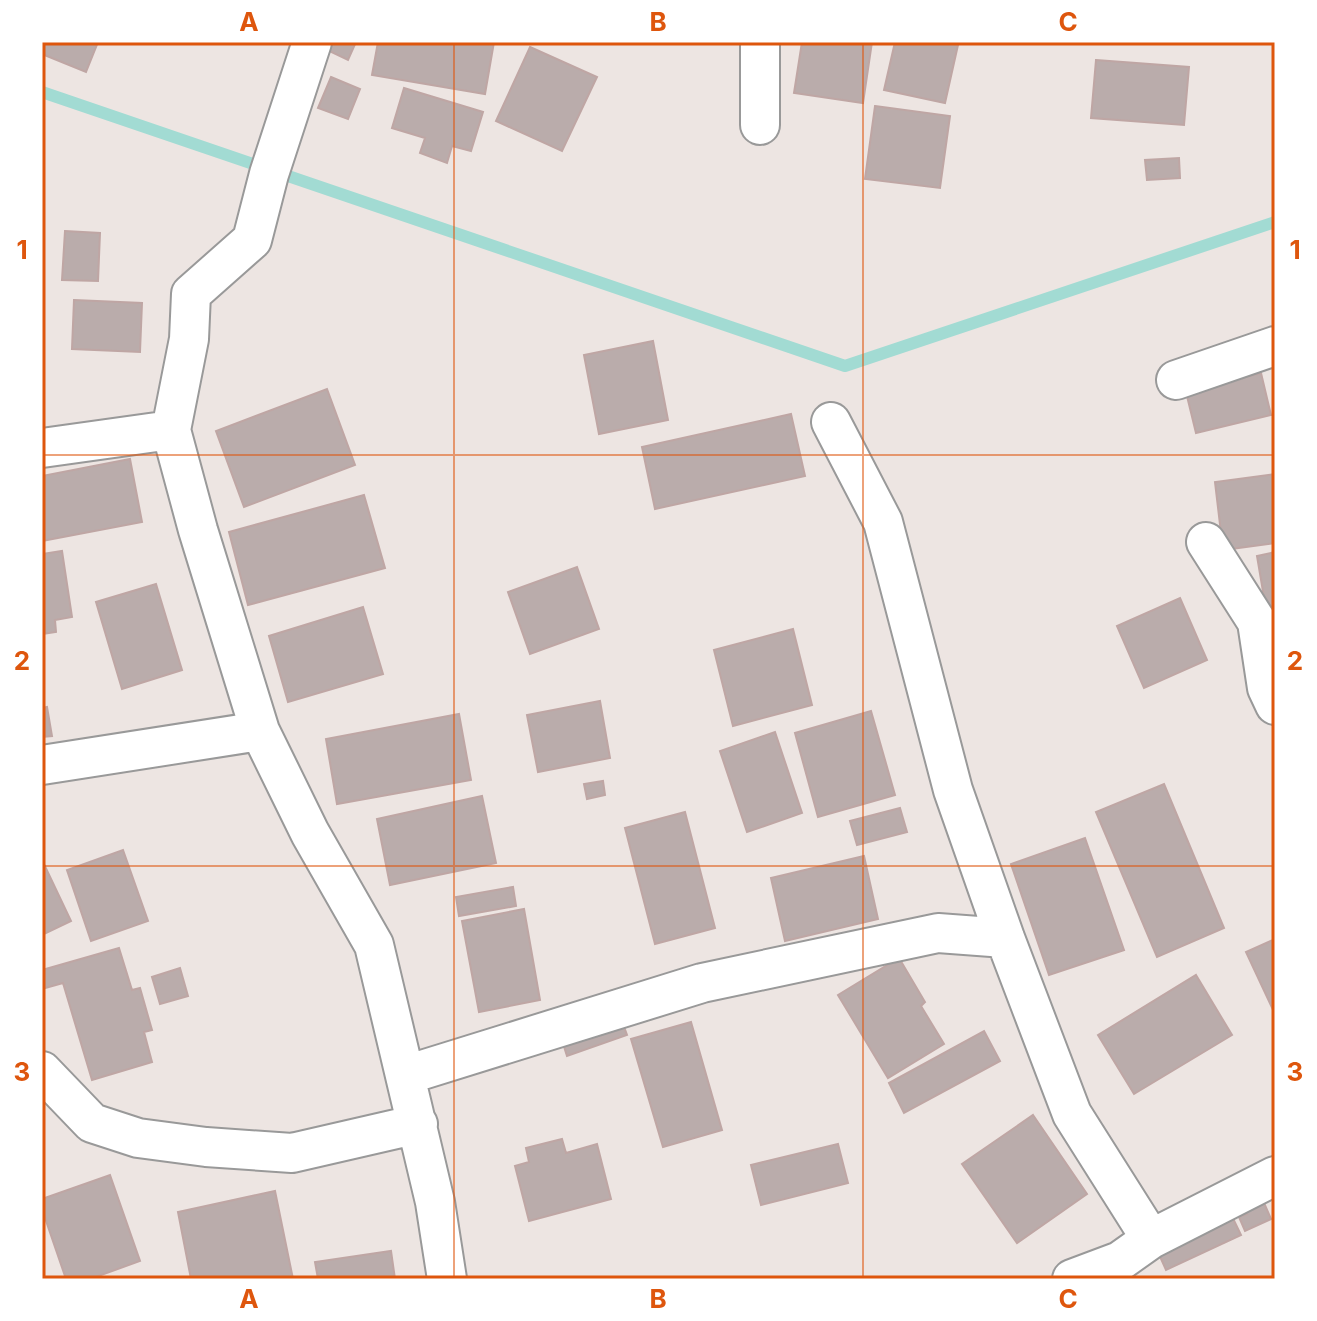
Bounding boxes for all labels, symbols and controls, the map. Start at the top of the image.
text: A [239,6,259,37]
text: B [649,6,667,37]
text: C [1058,6,1078,37]
text: 1 [16,234,28,265]
text: 1 [1289,234,1301,265]
text: 2 [14,645,30,676]
text: 2 [1287,645,1303,676]
text: 3 [14,1056,30,1087]
text: 3 [1287,1056,1303,1087]
text: A [239,1283,259,1314]
text: B [649,1283,667,1314]
text: C [1058,1283,1078,1314]

